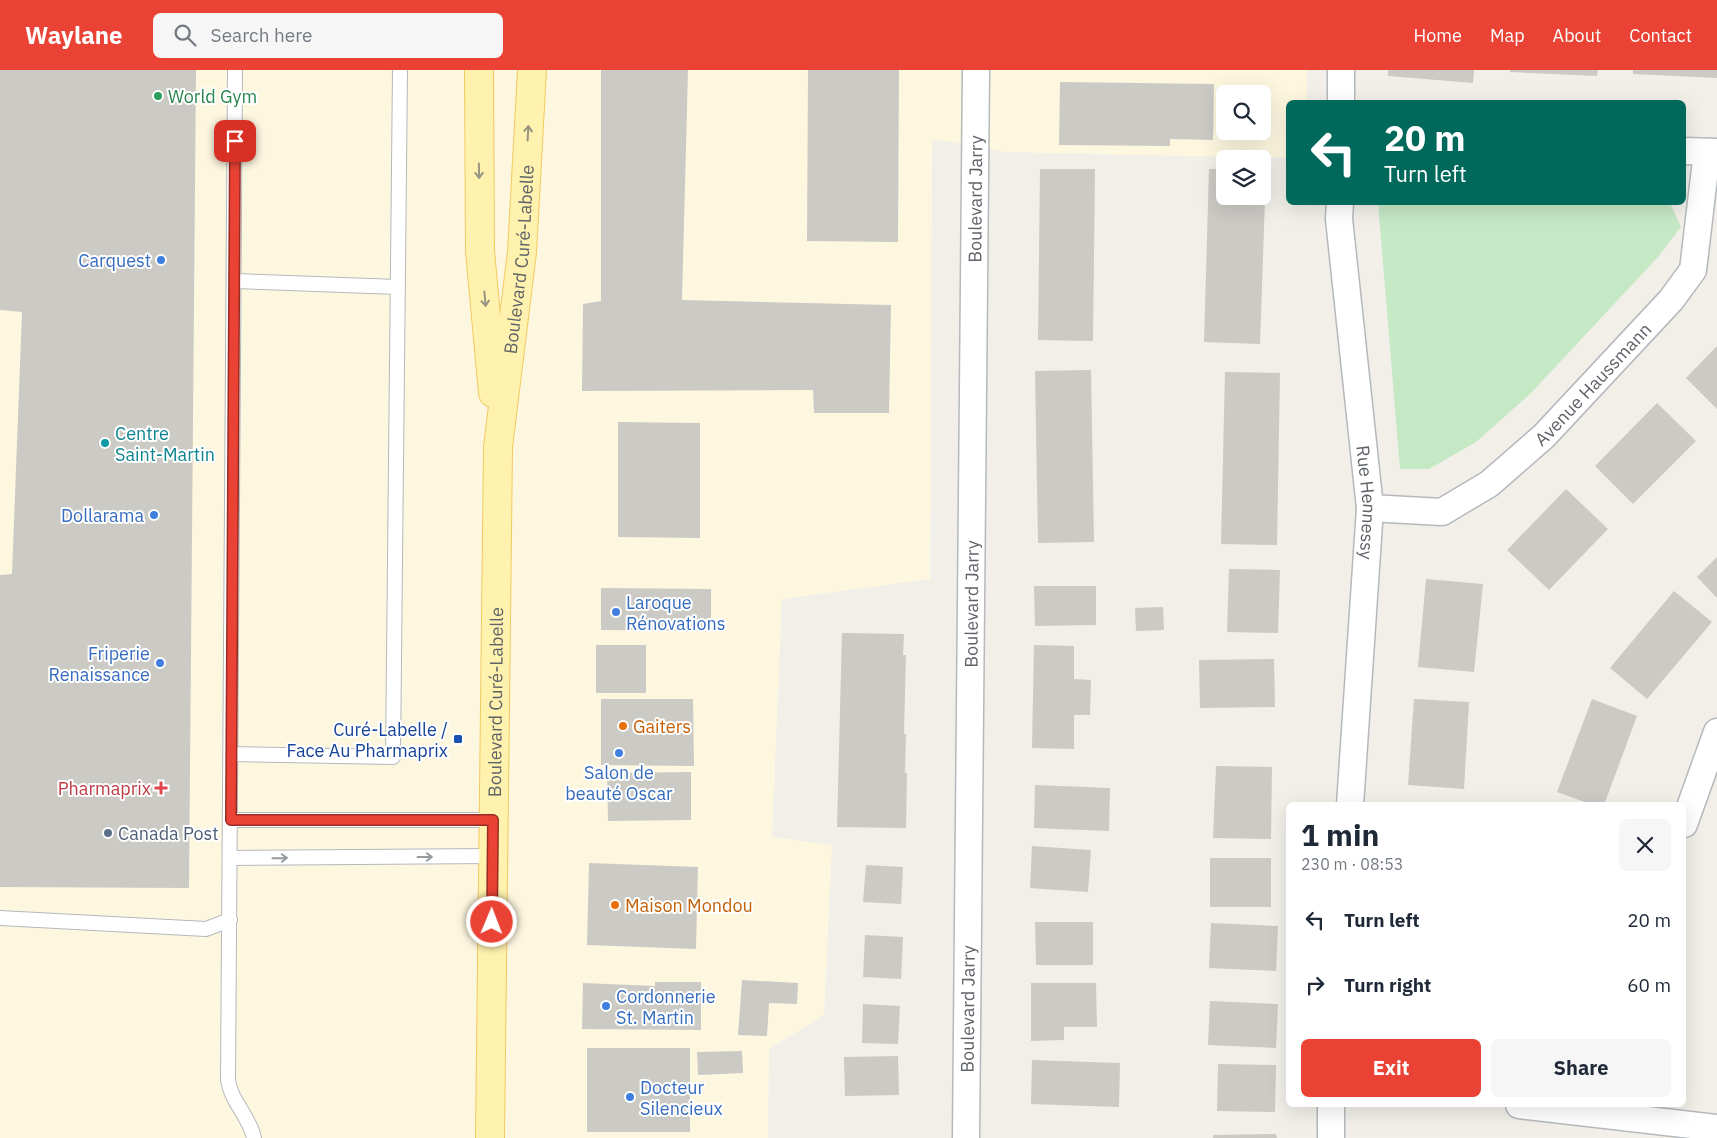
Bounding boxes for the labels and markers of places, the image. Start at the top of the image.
place label: World Gym [168,85,257,108]
marker: World Gym [152,90,164,102]
pin [214,120,256,162]
place label: Carquest [78,249,151,272]
marker: Carquest [155,254,167,266]
place label: Centre Saint-Martin [115,422,215,466]
marker: Centre Saint-Martin [99,437,111,449]
place label: Dollarama [61,504,144,527]
marker: Dollarama [148,509,160,521]
place label: Laroque Rénovations [626,591,726,635]
marker: Laroque Rénovations [610,606,622,618]
place label: Friperie Renaissance [48,642,150,686]
marker: Friperie Renaissance [154,657,166,669]
place label: Gaiters [633,715,691,738]
place label: Curé-Labelle / Face Au Pharmaprix [287,718,448,762]
marker: Gaiters [617,720,629,732]
marker: Curé-Labelle / Face Au Pharmaprix [452,733,464,745]
marker: Salon de beauté Oscar [613,747,625,759]
place label: Salon de beauté Oscar [565,761,673,805]
place label: Pharmaprix [58,777,151,800]
marker: Pharmaprix [155,782,167,794]
place label: Canada Post [118,822,219,845]
marker: Canada Post [102,827,114,839]
place label: Maison Mondou [625,894,753,917]
marker: Maison Mondou [609,899,621,911]
place label: Cordonnerie St. Martin [616,985,716,1029]
marker: Cordonnerie St. Martin [600,1000,612,1012]
place label: Docteur Silencieux [640,1076,723,1120]
marker: Docteur Silencieux [624,1091,636,1103]

